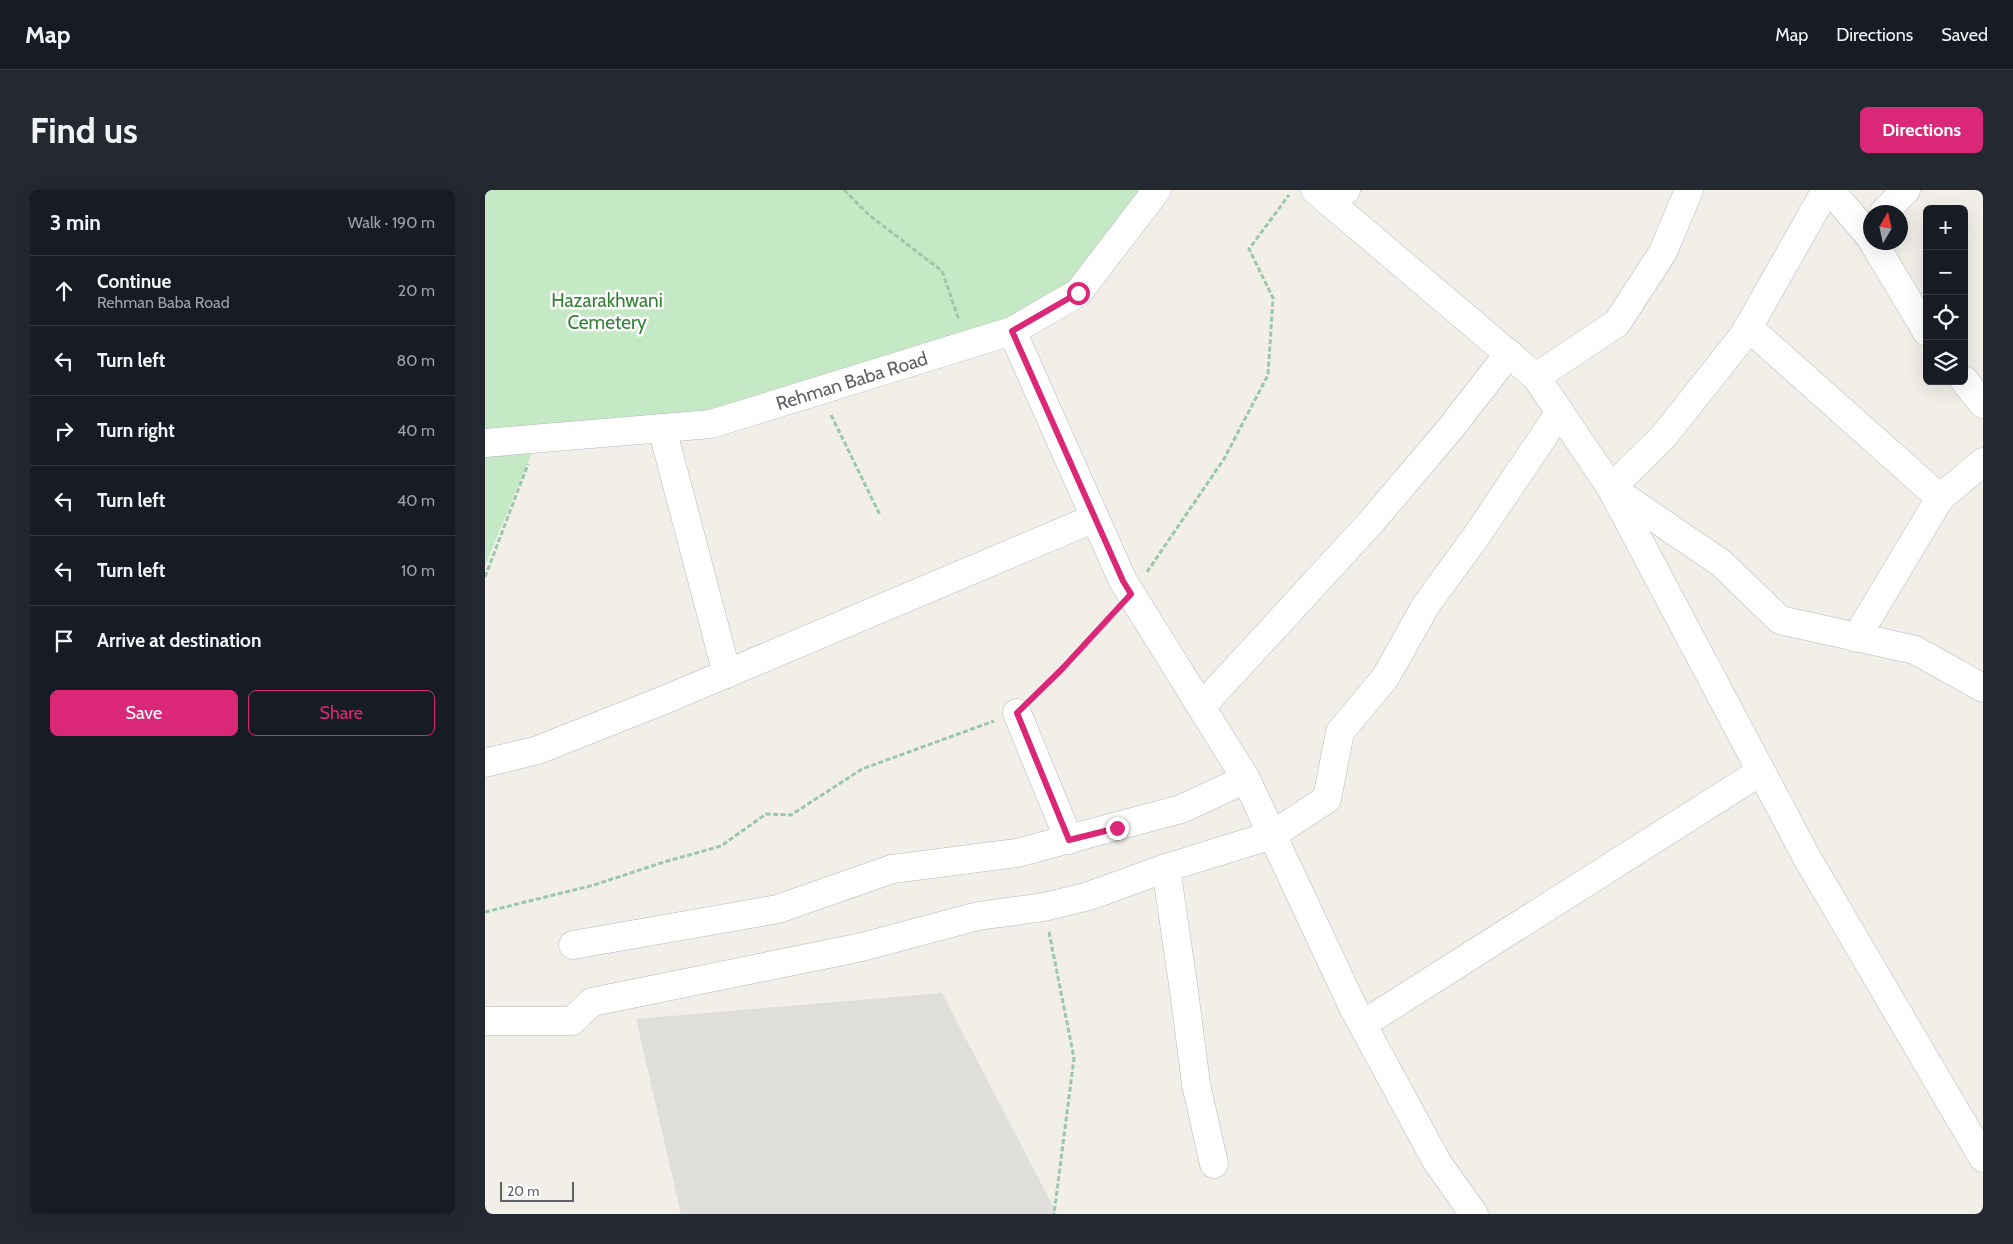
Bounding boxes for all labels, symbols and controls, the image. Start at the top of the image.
text: Map [25,20,71,49]
text: Map [1775,24,1808,46]
text: Directions [1836,24,1913,46]
text: Saved [1941,24,1988,46]
button: Directions [1860,107,1983,153]
text: Find us [30,109,138,152]
north arrow [1863,205,1908,250]
map controls [1923,205,1968,385]
button: + [1923,205,1968,250]
text: 3 min [50,210,101,235]
text: Walk · 190 m [348,213,435,232]
button: − [1923,250,1968,295]
text: Continue [97,270,171,293]
icon: ahead [50,277,78,305]
text: 20 m [398,281,435,300]
route start [1067,282,1090,305]
park label: Hazarakhwani Cemetery [551,289,663,334]
text: Rehman Baba Road [97,293,230,312]
button: locate [1923,295,1968,340]
button: layers [1923,340,1968,385]
street label: Rehman Baba Road [773,346,930,415]
icon: left [50,347,78,375]
text: Turn left [97,349,165,372]
text: 80 m [397,351,435,370]
icon: right [50,417,78,445]
text: Turn right [97,419,175,442]
text: 40 m [397,421,435,440]
icon: left [50,487,78,515]
text: Turn left [97,489,165,512]
text: 40 m [397,491,435,510]
icon: left [50,557,78,585]
text: Turn left [97,559,165,582]
text: 10 m [401,561,435,580]
icon: arrive [50,627,78,655]
text: Arrive at destination [97,629,261,652]
button: Save [50,690,238,736]
button: Share [248,690,435,736]
route end [1106,817,1129,840]
scale bar [500,1179,574,1202]
text: 20 m [507,1182,540,1200]

